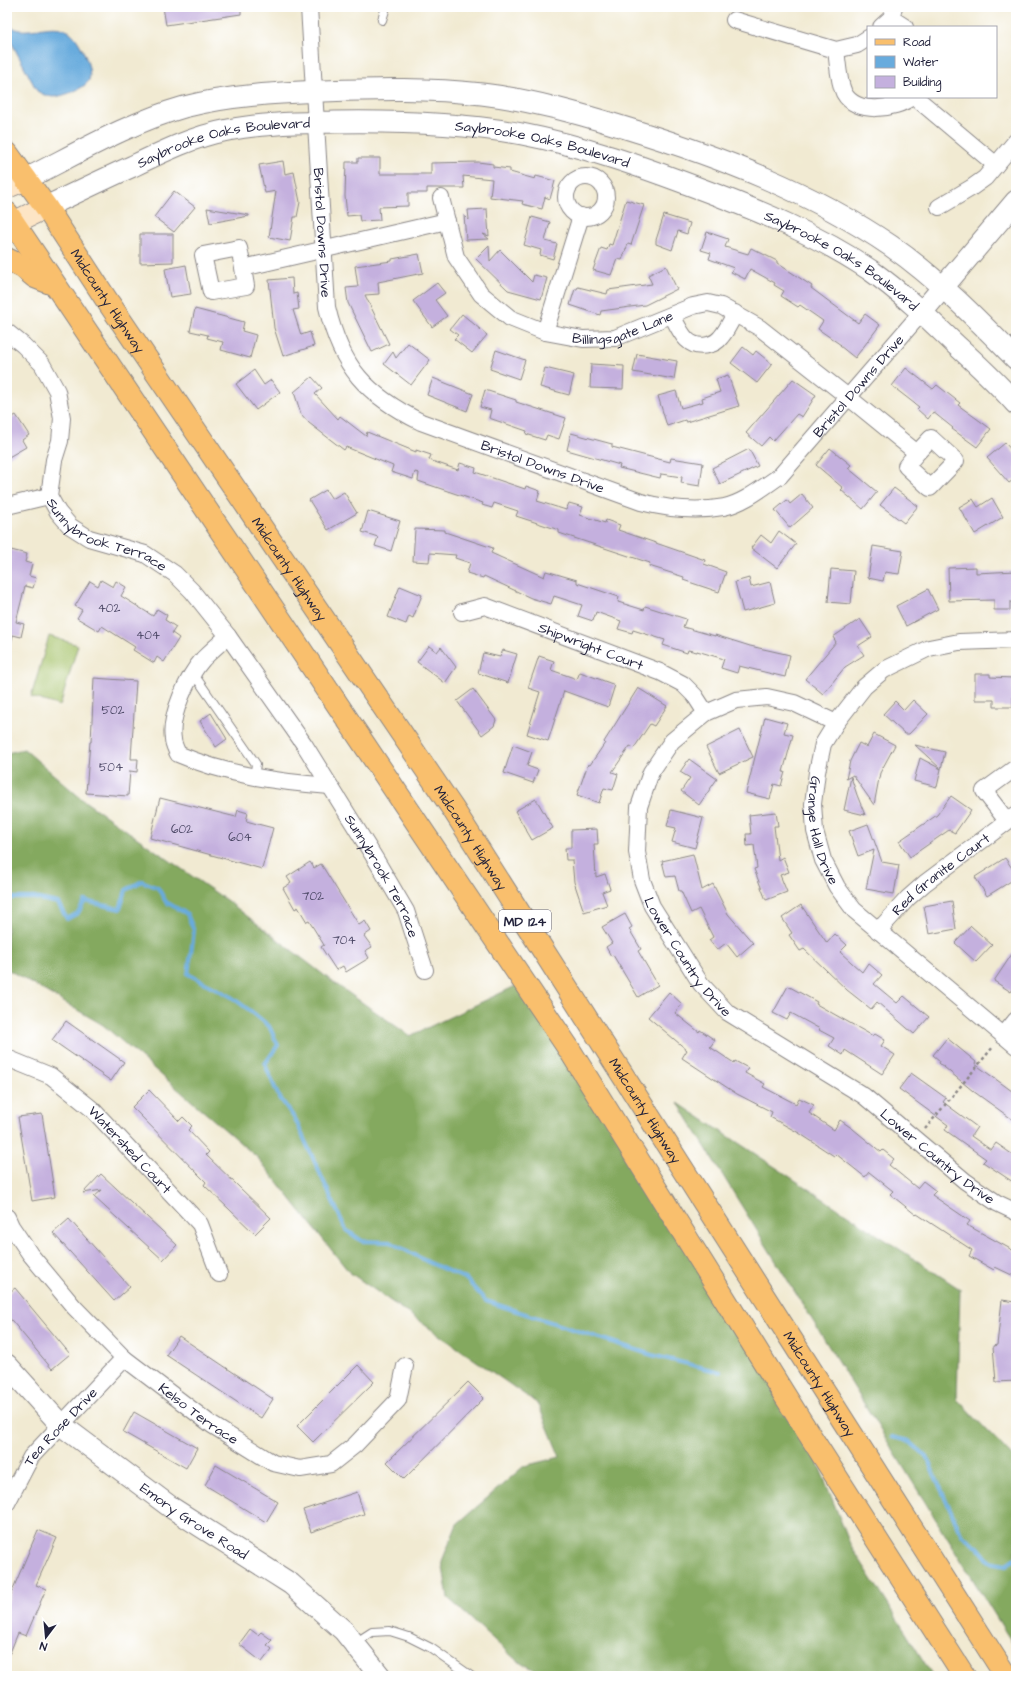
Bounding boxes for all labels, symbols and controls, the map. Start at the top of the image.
legend [867,26,997,98]
text: Road [903,34,931,51]
text: Water [903,54,939,71]
text: Building [903,74,941,92]
street label: Saybrooke Oaks Boulevard [134,114,310,174]
street label: Saybrooke Oaks Boulevard [454,116,632,174]
street label: Bristol Downs Drive [308,167,335,299]
street label: Saybrooke Oaks Boulevard [761,206,922,316]
street label: Midcounty Highway [65,245,149,358]
street label: Billingsgate Lane [570,306,677,350]
street label: Bristol Downs Drive [809,331,909,442]
street label: Bristol Downs Drive [478,436,607,499]
street label: Sunnybrook Terrace [41,495,171,577]
street label: Midcounty Highway [246,514,332,626]
house number: 402 [98,600,120,617]
street label: Shipwright Court [535,618,646,676]
house number: 404 [136,627,160,644]
house number: 502 [102,702,125,719]
house number: 504 [99,759,123,776]
street label: Grange Hall Drive [802,775,843,889]
street label: Midcounty Highway [429,782,512,895]
street label: Sunnybrook Terrace [339,811,423,941]
house number: 602 [171,821,193,838]
house number: 604 [228,829,252,846]
street label: Red Granite Court [888,829,995,920]
house number: 702 [302,888,324,905]
street label: Lower Country Drive [639,894,736,1022]
road number: MD 124 [499,910,551,932]
house number: 704 [332,932,356,949]
street label: Midcounty Highway [603,1054,686,1168]
street label: Watershed Court [83,1102,176,1199]
street label: Lower Country Drive [875,1105,999,1210]
street label: Midcounty Highway [778,1328,860,1441]
street label: Kelso Terrace [154,1379,242,1450]
street label: Tea Rose Drive [19,1383,103,1469]
street label: Emory Grove Road [136,1478,252,1565]
north arrow [26,1617,66,1657]
text: N [38,1638,49,1654]

